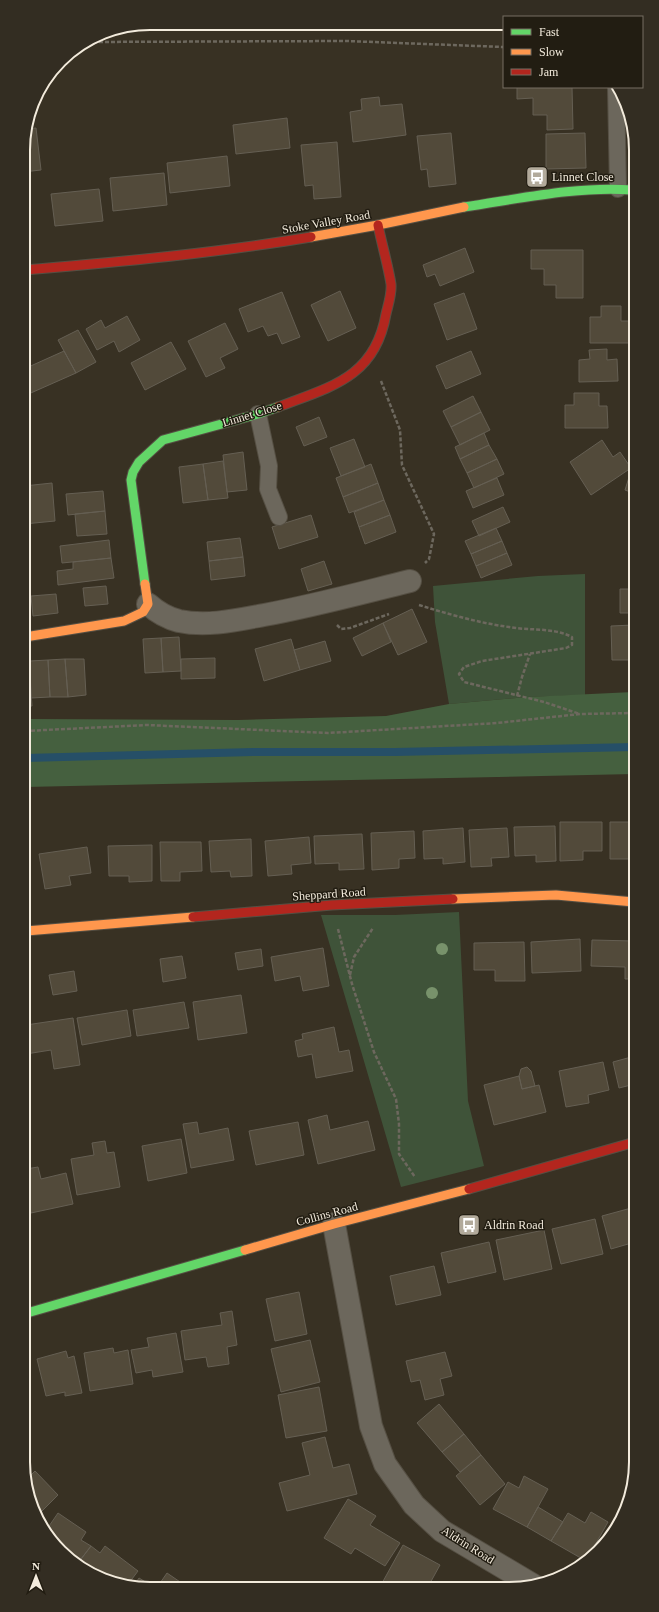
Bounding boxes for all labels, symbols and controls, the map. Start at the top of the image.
legend [503,16,643,88]
text: Fast [539,25,560,39]
text: Slow [539,45,564,59]
text: Jam [539,65,559,79]
bus stop icon: Linnet Close [524,164,550,190]
place label: Linnet Close [552,170,614,184]
street label: Stoke Valley Road [281,207,371,237]
street label: Linnet Close [220,398,284,430]
street label: Sheppard Road [292,884,366,904]
street label: Collins Road [295,1199,359,1229]
bus stop icon: Aldrin Road [456,1212,482,1238]
place label: Aldrin Road [484,1218,544,1232]
street label: Aldrin Road [439,1523,497,1567]
north arrow [16,1556,56,1596]
text: N [32,1560,40,1572]

